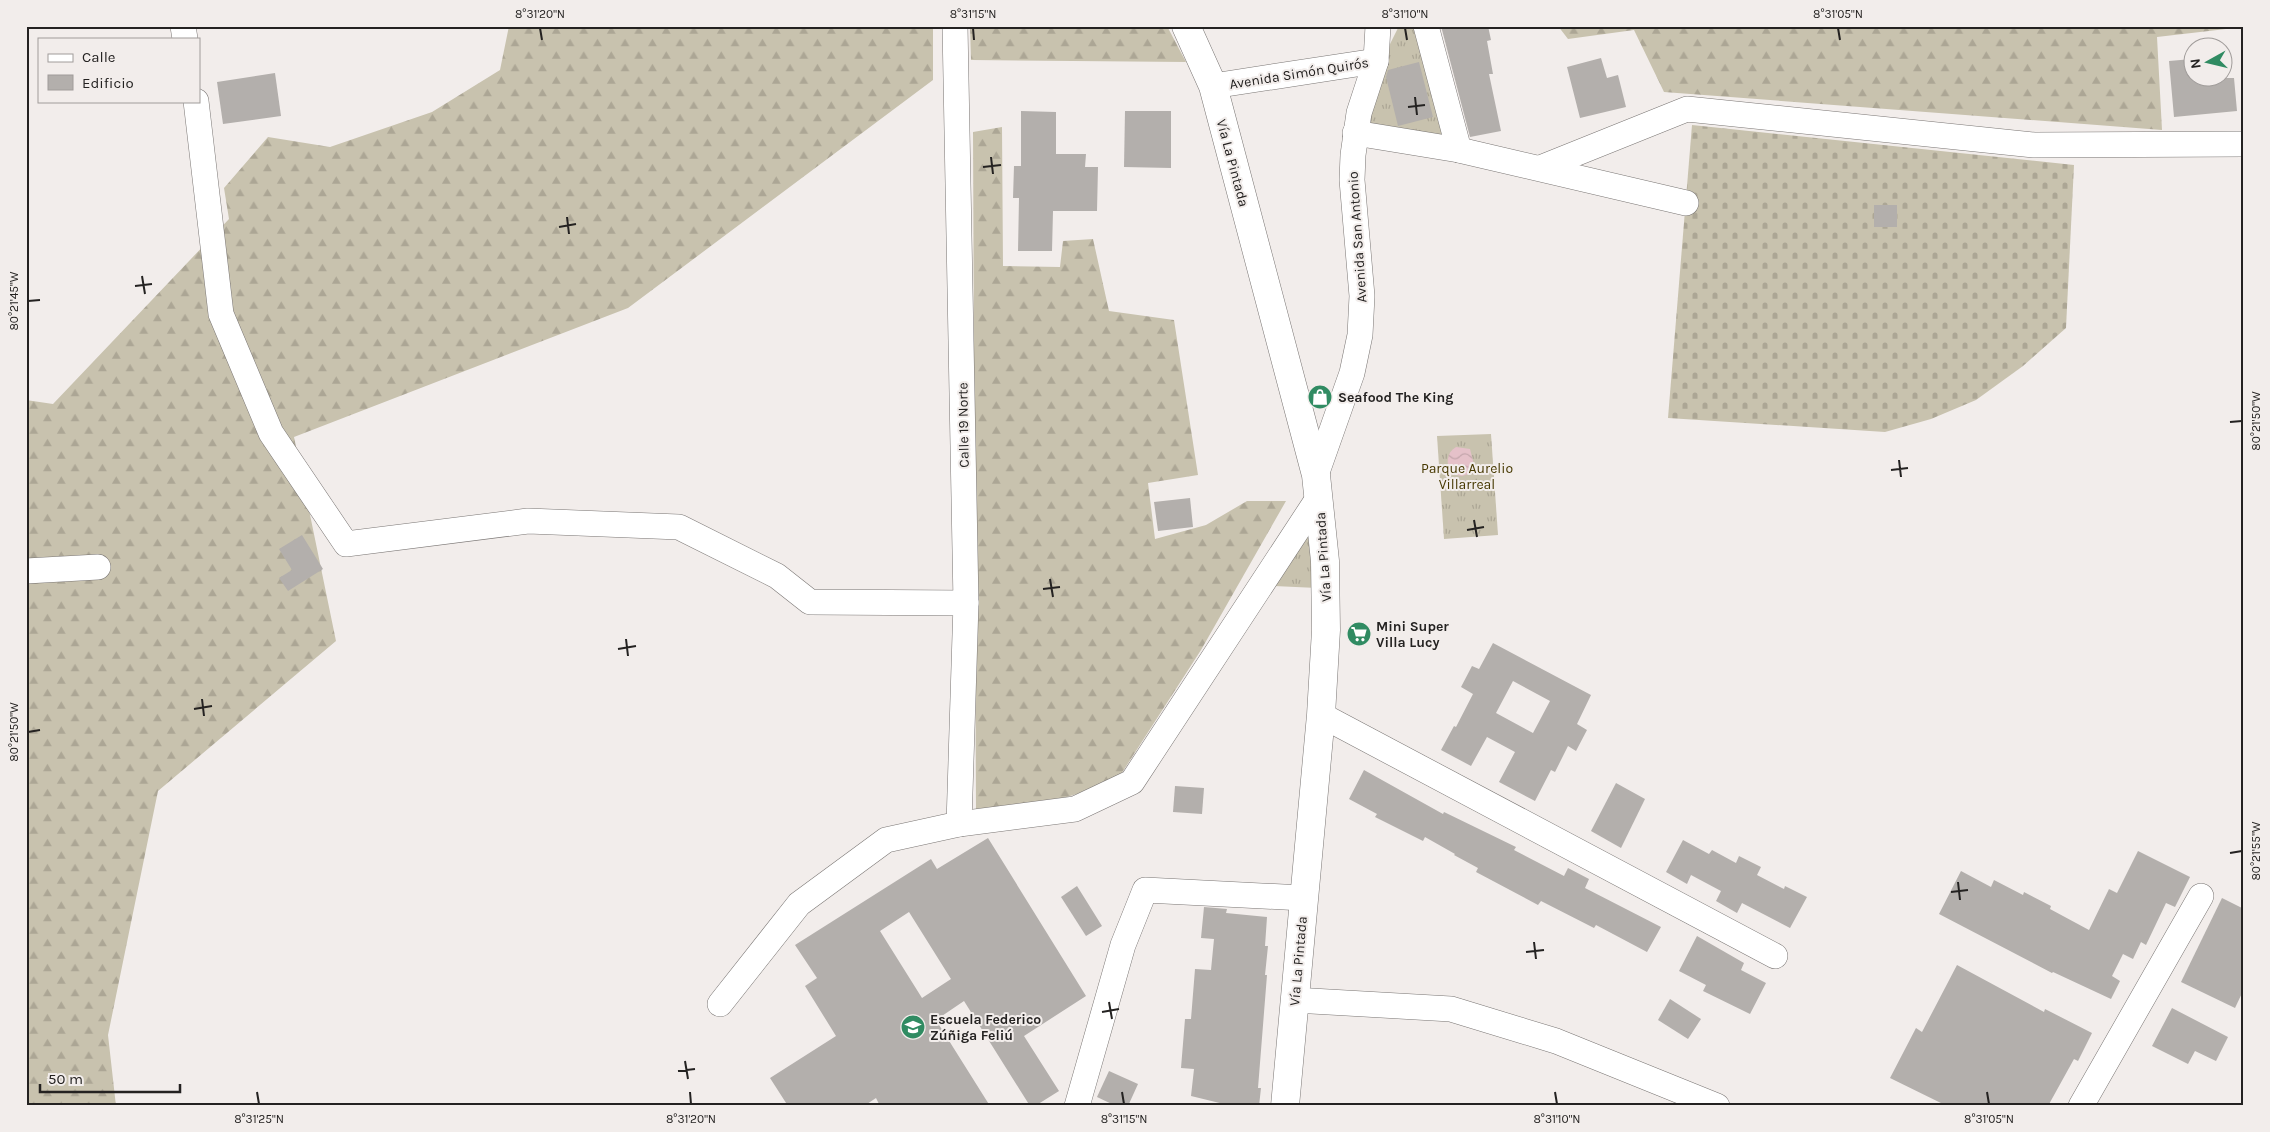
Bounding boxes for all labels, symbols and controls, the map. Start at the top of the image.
text: 8°31'20"N [515,7,565,21]
text: 8°31'15"N [950,7,996,21]
text: 8°31'10"N [1381,7,1429,21]
text: 8°31'05"N [1813,7,1863,21]
legend [38,38,200,102]
north arrow [2182,38,2232,88]
text: Calle [82,48,116,66]
street label: Avenida Simón Quirós [1228,54,1370,93]
text: N [2187,58,2205,70]
text: Edificio [82,74,134,92]
street label: Vía La Pintada [1213,117,1252,209]
street label: Avenida San Antonio [1344,171,1371,303]
text: 80°21'45"W [7,271,21,331]
street label: Calle 19 Norte [954,382,973,468]
shop icon: Seafood The King [1307,384,1333,410]
place label: Seafood The King [1338,389,1453,406]
text: 80°21'50"W [2249,391,2263,451]
park label: Parque Aurelio Villarreal [1421,460,1513,493]
street label: Vía La Pintada [1312,511,1335,602]
place label: Mini Super Villa Lucy [1376,618,1449,651]
supermarket icon: Mini Super Villa Lucy [1346,621,1372,647]
text: 80°21'50"W [7,702,21,762]
text: 80°21'55"W [2249,821,2263,881]
street label: Vía La Pintada [1286,915,1311,1007]
place label: Escuela Federico Zúñiga Feliú [930,1011,1041,1044]
school or university icon: Escuela Federico Zúñiga Feliú [900,1014,926,1040]
scale bar [40,1062,180,1094]
text: 50 m [48,1070,83,1088]
text: 8°31'25"N [234,1112,284,1126]
text: 8°31'20"N [666,1112,716,1126]
text: 8°31'15"N [1101,1112,1147,1126]
text: 8°31'10"N [1533,1112,1581,1126]
text: 8°31'05"N [1964,1112,2014,1126]

